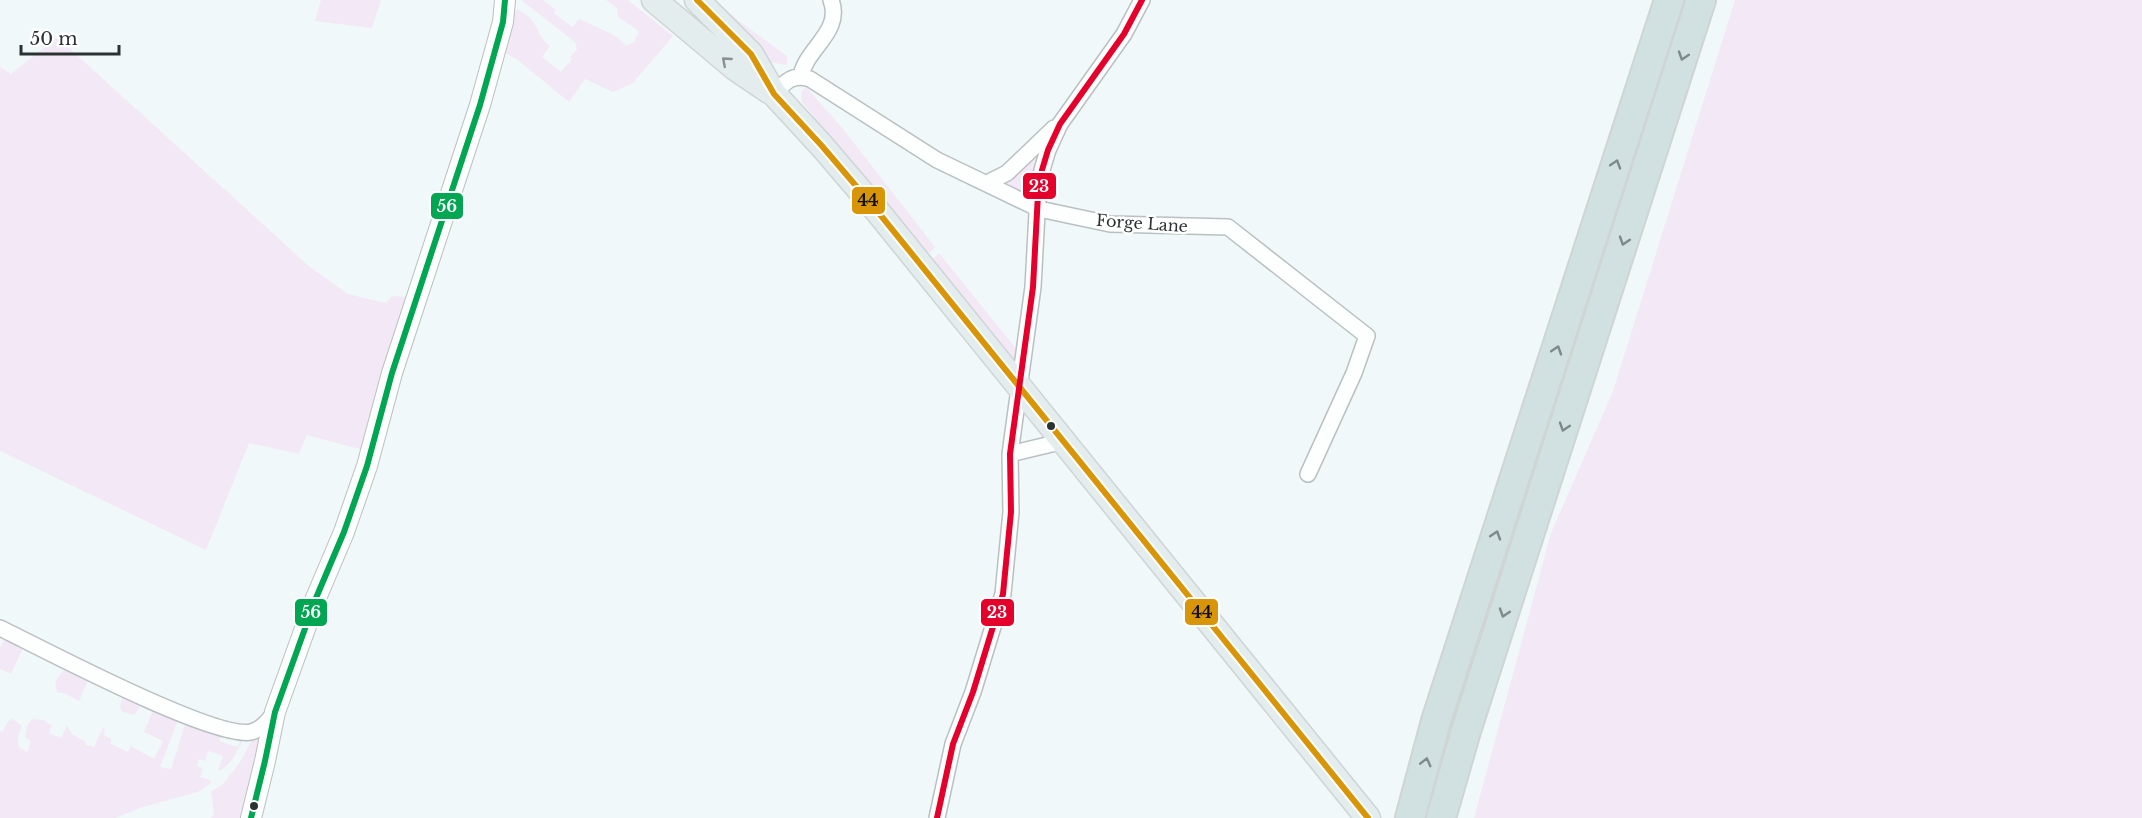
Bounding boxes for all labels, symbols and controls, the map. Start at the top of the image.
scale bar [21,18,118,56]
text: 50 m [30,28,78,50]
one-way arrow [1678,50,1690,61]
one-way arrow [722,57,733,68]
one-way arrow [1609,159,1621,170]
line badge: 23 [1022,172,1057,200]
text: 23 [1029,176,1049,196]
line badge: 44 [851,186,886,215]
text: 44 [857,190,879,210]
line badge: 56 [430,192,464,220]
text: 56 [437,196,457,216]
street label: Forge Lane [1095,210,1189,236]
one-way arrow [1618,235,1631,246]
one-way arrow [1549,345,1562,356]
unlabelled marker [1045,420,1057,432]
one-way arrow [1559,421,1571,432]
one-way arrow [1489,530,1501,541]
line badge: 56 [294,598,328,627]
line badge: 23 [980,598,1015,627]
line badge: 44 [1184,598,1219,626]
text: 56 [301,602,321,622]
text: 23 [987,602,1007,622]
text: 44 [1191,602,1213,622]
one-way arrow [1499,607,1511,618]
one-way arrow [1418,757,1431,767]
unlabelled marker [248,800,260,812]

